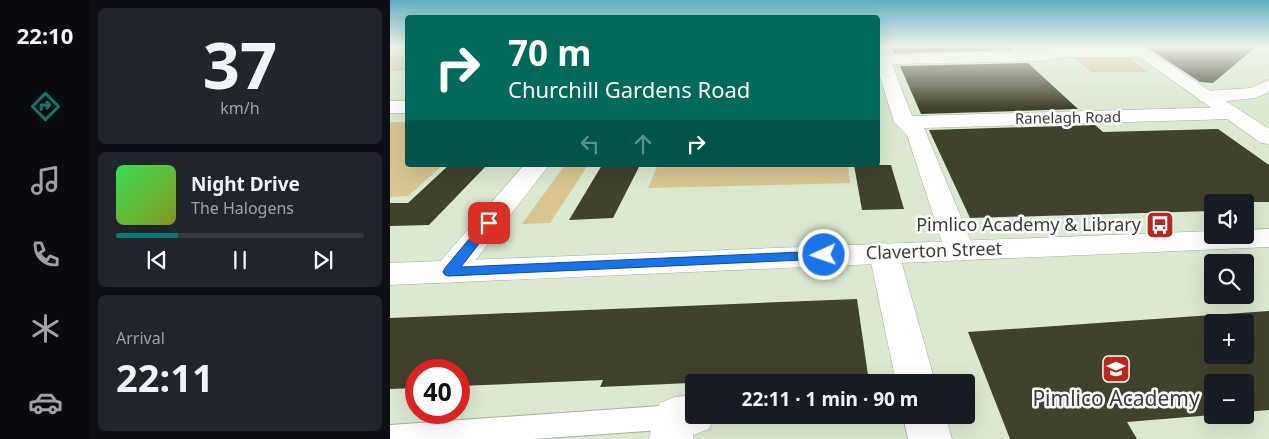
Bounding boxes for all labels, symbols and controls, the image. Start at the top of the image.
text: 22:10 [17,20,73,50]
text: 37 [203,20,277,108]
text: 70 m [508,29,591,76]
icon: right [425,35,490,100]
text: Churchill Gardens Road [508,74,750,104]
icon: directions [28,89,63,124]
text: km/h [220,97,260,119]
street label: Ranelagh Road [1015,106,1121,128]
icon: left [576,130,604,158]
icon: ahead [629,130,657,158]
icon: right [682,130,710,158]
icon: music [28,163,63,198]
text: Night Drive [191,171,300,197]
map controls [1204,194,1254,424]
button: sound [1204,194,1254,244]
text: The Halogens [191,197,294,219]
pin [468,202,510,244]
icon: arrive [475,209,503,237]
bus stop icon: Pimlico Academy & Library [1145,210,1175,240]
place label: Pimlico Academy & Library [916,212,1142,236]
position arrow [797,228,849,280]
street label: Claverton Street [865,236,1003,264]
icon: phone [28,237,63,272]
icon: previous [143,246,171,274]
icon: pause [226,246,254,274]
icon: next [309,246,337,274]
button: search [1204,254,1254,304]
icon: climate [28,311,63,346]
button: + [1204,314,1254,364]
text: Arrival [116,327,165,349]
text: 22:11 [116,351,214,403]
school or university icon: Pimlico Academy [1101,354,1131,384]
speed limit sign: 40 [405,359,470,424]
button: − [1204,374,1254,424]
place label: Pimlico Academy [1032,384,1200,412]
icon: car [28,385,63,420]
text: 22:11 · 1 min · 90 m [742,386,918,412]

